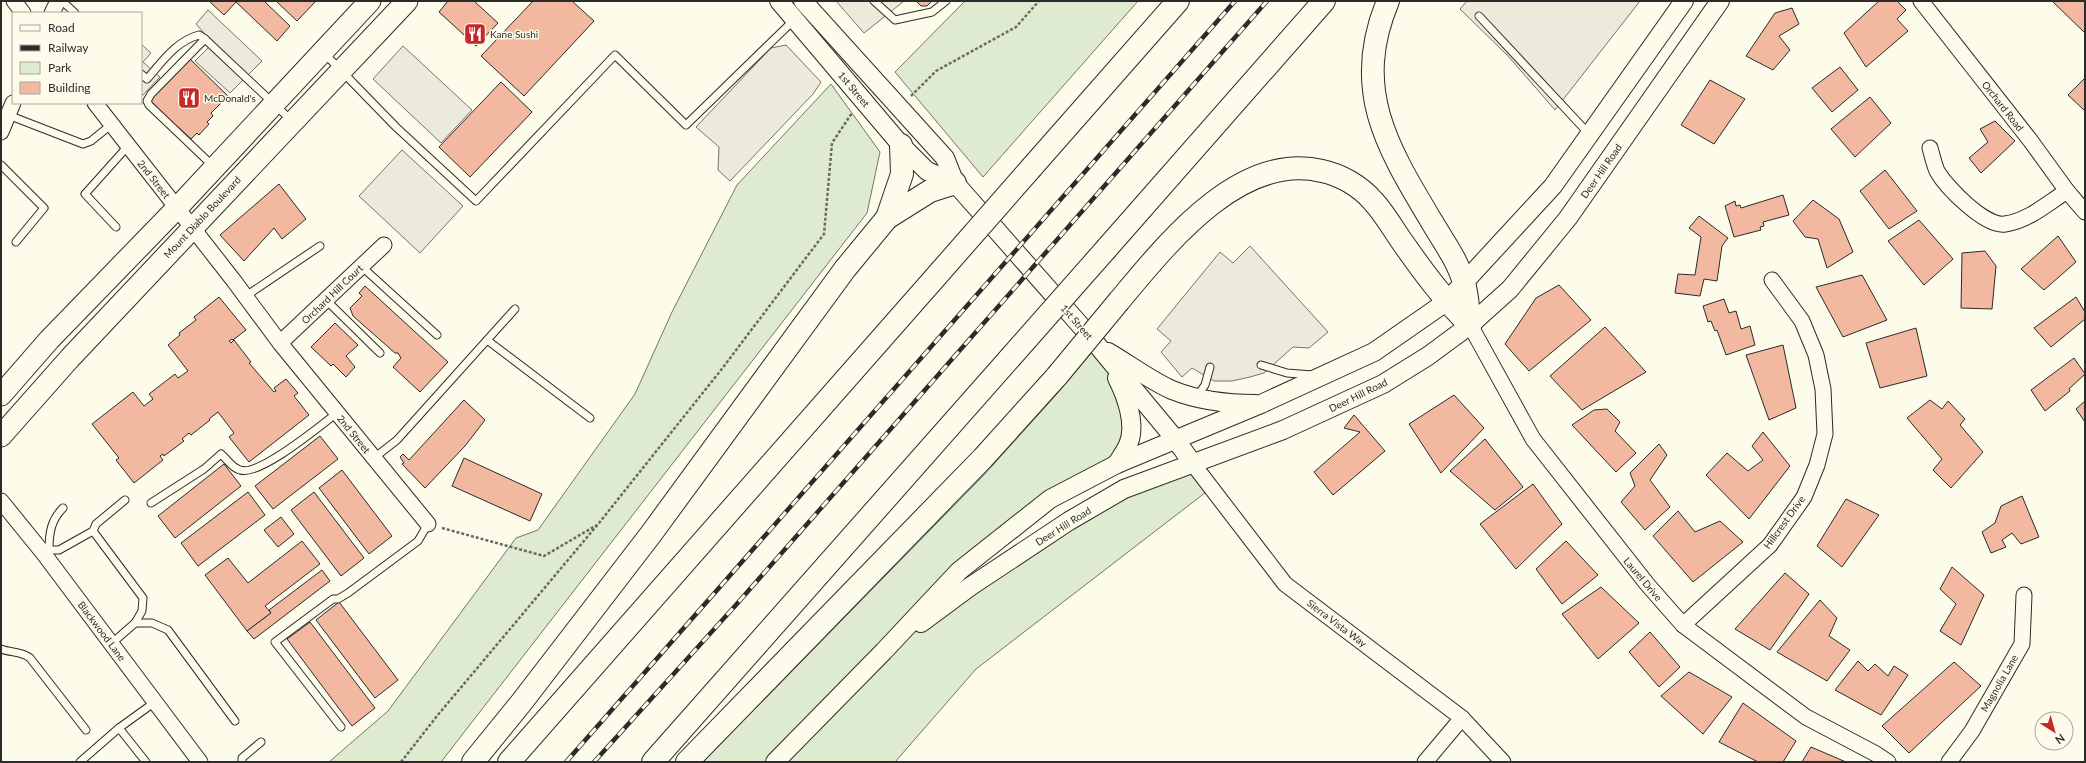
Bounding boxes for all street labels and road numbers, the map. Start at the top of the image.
street label: 1st Street [836,69,873,109]
street label: Orchard Road [1980,78,2026,134]
street label: Deer Hill Road [1578,142,1624,200]
street label: 2nd Street [135,157,173,201]
street label: Mount Diablo Boulevard [161,174,243,260]
street label: Orchard Hill Court [299,261,365,326]
street label: 1st Street [1058,302,1096,342]
street label: Deer Hill Road [1327,376,1389,414]
street label: 2nd Street [335,412,373,456]
street label: Hillcrest Drive [1761,493,1807,551]
street label: Deer Hill Road [1033,504,1093,548]
street label: Laurel Drive [1621,555,1665,603]
street label: Sierra Vista Way [1305,597,1370,650]
street label: Blackwood Lane [76,599,128,663]
street label: Magnolia Lane [1978,652,2020,714]

